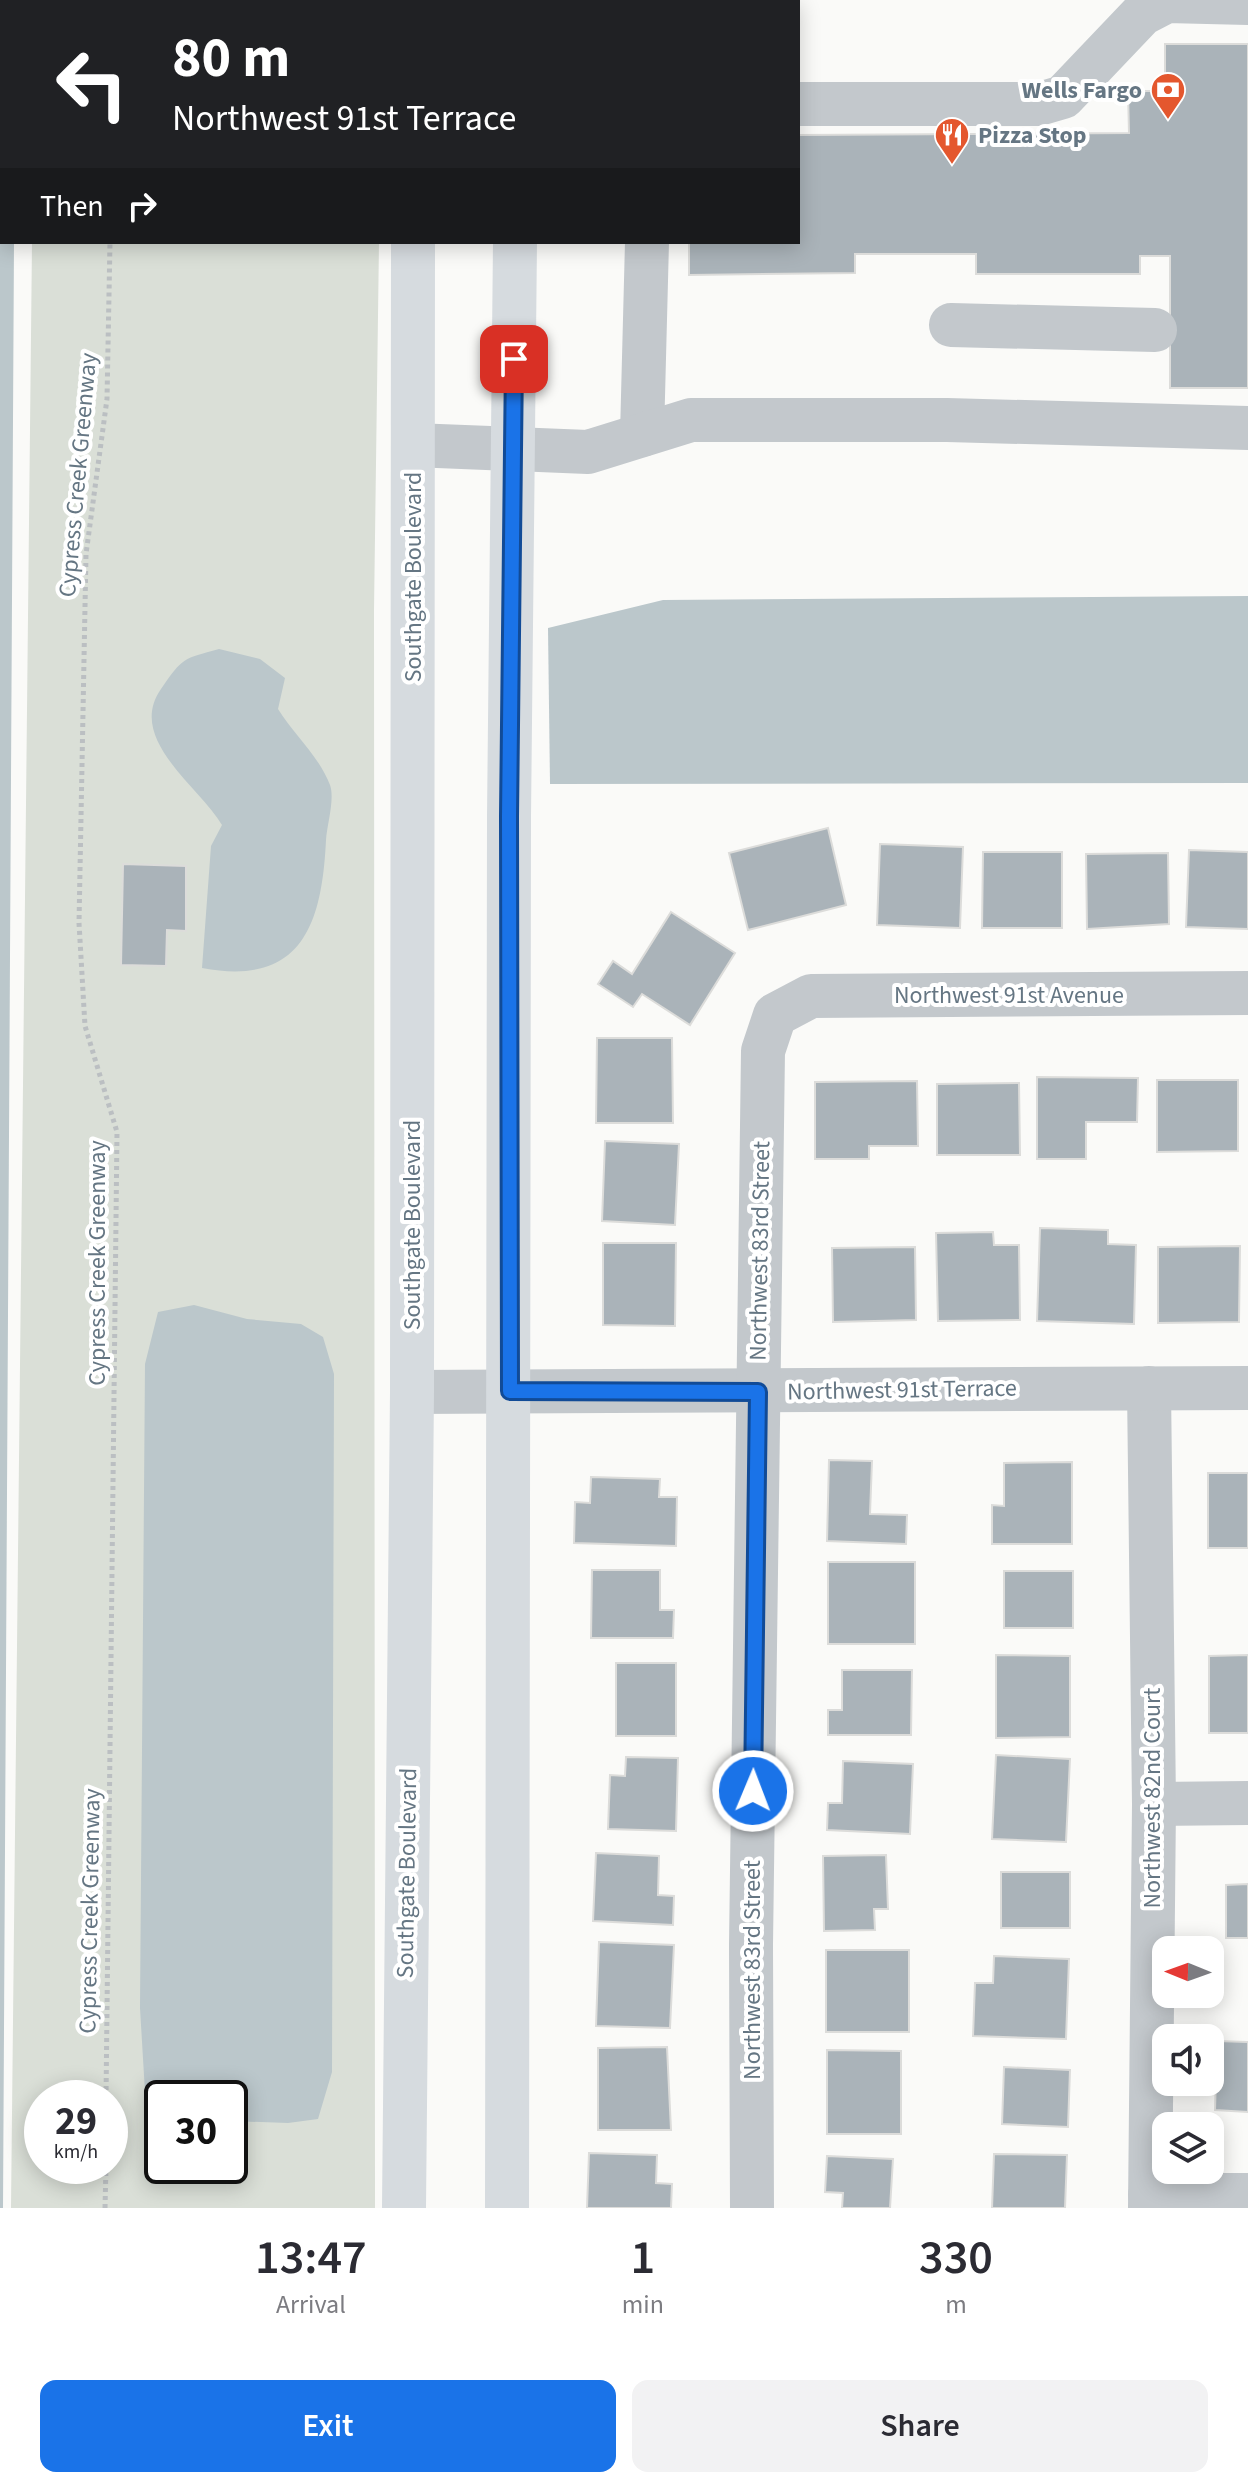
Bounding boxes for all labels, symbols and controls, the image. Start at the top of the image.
text: 80 m [172,19,290,98]
icon: left [40,32,144,136]
bank icon: Wells Fargo [1149,71,1187,121]
place label: Wells Fargo [1022,73,1142,108]
text: Northwest 91st Terrace [172,93,516,144]
restaurant icon: Pizza Stop [933,116,971,166]
place label: Pizza Stop [978,118,1087,153]
icon: right [120,184,164,228]
text: Then [40,185,104,228]
pin [480,325,548,393]
icon: arrive [492,337,536,381]
street label: Cypress Creek Greenway [50,351,106,599]
street label: Southgate Boulevard [396,472,431,682]
street label: Northwest 91st Avenue [894,978,1124,1013]
street label: Southgate Boulevard [395,1120,430,1330]
street label: Cypress Creek Greenway [80,1140,115,1386]
street label: Northwest 83rd Street [741,1141,779,1361]
street label: Northwest 91st Terrace [787,1370,1017,1410]
street label: Northwest 82nd Court [1135,1688,1170,1908]
position arrow [711,1749,795,1833]
street label: Southgate Boulevard [388,1767,426,1979]
street label: Cypress Creek Greenway [70,1788,110,2034]
street label: Northwest 83rd Street [735,1860,770,2080]
north arrow [1152,1936,1224,2008]
map controls [1152,1936,1224,2184]
button: sound [1152,2024,1224,2096]
speed limit sign: 30 [144,2080,248,2184]
text: 29 [55,2093,97,2150]
button: layers [1152,2112,1224,2184]
text: km/h [54,2138,98,2166]
text: 13:47 [255,2224,367,2292]
text: 1 [631,2224,655,2292]
text: 330 [919,2224,993,2292]
text: Arrival [276,2286,346,2323]
text: min [622,2286,664,2323]
text: m [945,2286,967,2323]
button: Exit [40,2380,616,2472]
button: Share [632,2380,1208,2472]

